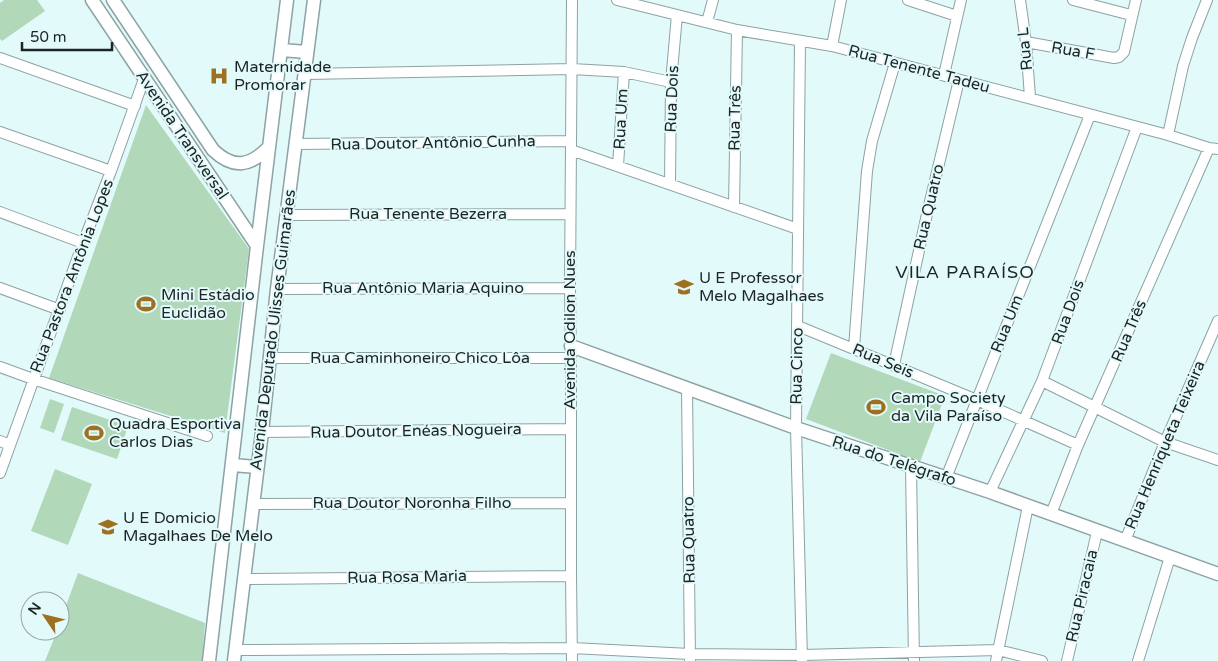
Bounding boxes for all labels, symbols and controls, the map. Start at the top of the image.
scale bar [22,20,112,52]
street label: Rua L [1013,26,1037,72]
text: 50 m [30,28,67,46]
street label: Rua F [1050,37,1097,65]
street label: Rua Tenente Tadeu [846,40,992,98]
place label: Maternidade Promorar [234,57,331,95]
hospital icon: Maternidade Promorar [208,65,230,87]
street label: Rua Dois [661,65,683,133]
street label: Avenida Transversal [131,67,233,203]
street label: Rua Três [724,85,746,151]
street label: Rua Um [609,88,633,150]
street label: Rua Doutor Antônio Cunha [330,131,536,155]
street label: Rua Quatro [909,162,949,252]
street label: Rua Pastora Antônia Lopes [26,176,118,376]
street label: Avenida Deputado Ulisses Guimarães [246,188,300,472]
street label: Rua Tenente Bezerra [349,204,507,224]
street label: Avenida Odilon Nues [560,250,580,410]
district label: VILA PARAÍSO [895,261,1035,283]
place label: U E Professor Melo Magalhaes [699,268,824,306]
school or university icon: U E Professor Melo Magalhaes [673,276,695,298]
street label: Rua Dois [1047,277,1089,347]
street label: Rua Antônio Maria Aquino [322,278,524,298]
place label: Mini Estádio Euclidão [161,285,255,323]
street label: Rua Um [986,292,1028,356]
sports icon: Mini Estádio Euclidão [135,293,157,315]
street label: Rua Três [1107,297,1151,365]
street label: Rua Cinco [786,327,808,405]
street label: Rua Seis [849,339,917,383]
street label: Rua Caminhoneiro Chico Lôa [310,348,530,368]
street label: Rua Henriqueta Teixeira [1120,358,1210,532]
place label: Campo Society da Vila Paraíso [891,388,1006,426]
sports icon: Campo Society da Vila Paraíso [865,396,887,418]
place label: Quadra Esportiva Carlos Dias [109,414,241,452]
street label: Rua Doutor Enéas Nogueira [310,419,522,443]
sports icon: Quadra Esportiva Carlos Dias [83,422,105,444]
street label: Rua do Telégrafo [829,431,959,491]
street label: Rua Doutor Noronha Filho [312,493,512,513]
street label: Rua Quatro [678,496,700,584]
place label: U E Domicio Magalhaes De Melo [123,508,273,546]
school or university icon: U E Domicio Magalhaes De Melo [97,516,119,538]
street label: Rua Piracaia [1062,548,1102,644]
street label: Rua Rosa Maria [347,566,467,588]
north arrow [20,591,70,641]
text: N [25,599,45,618]

